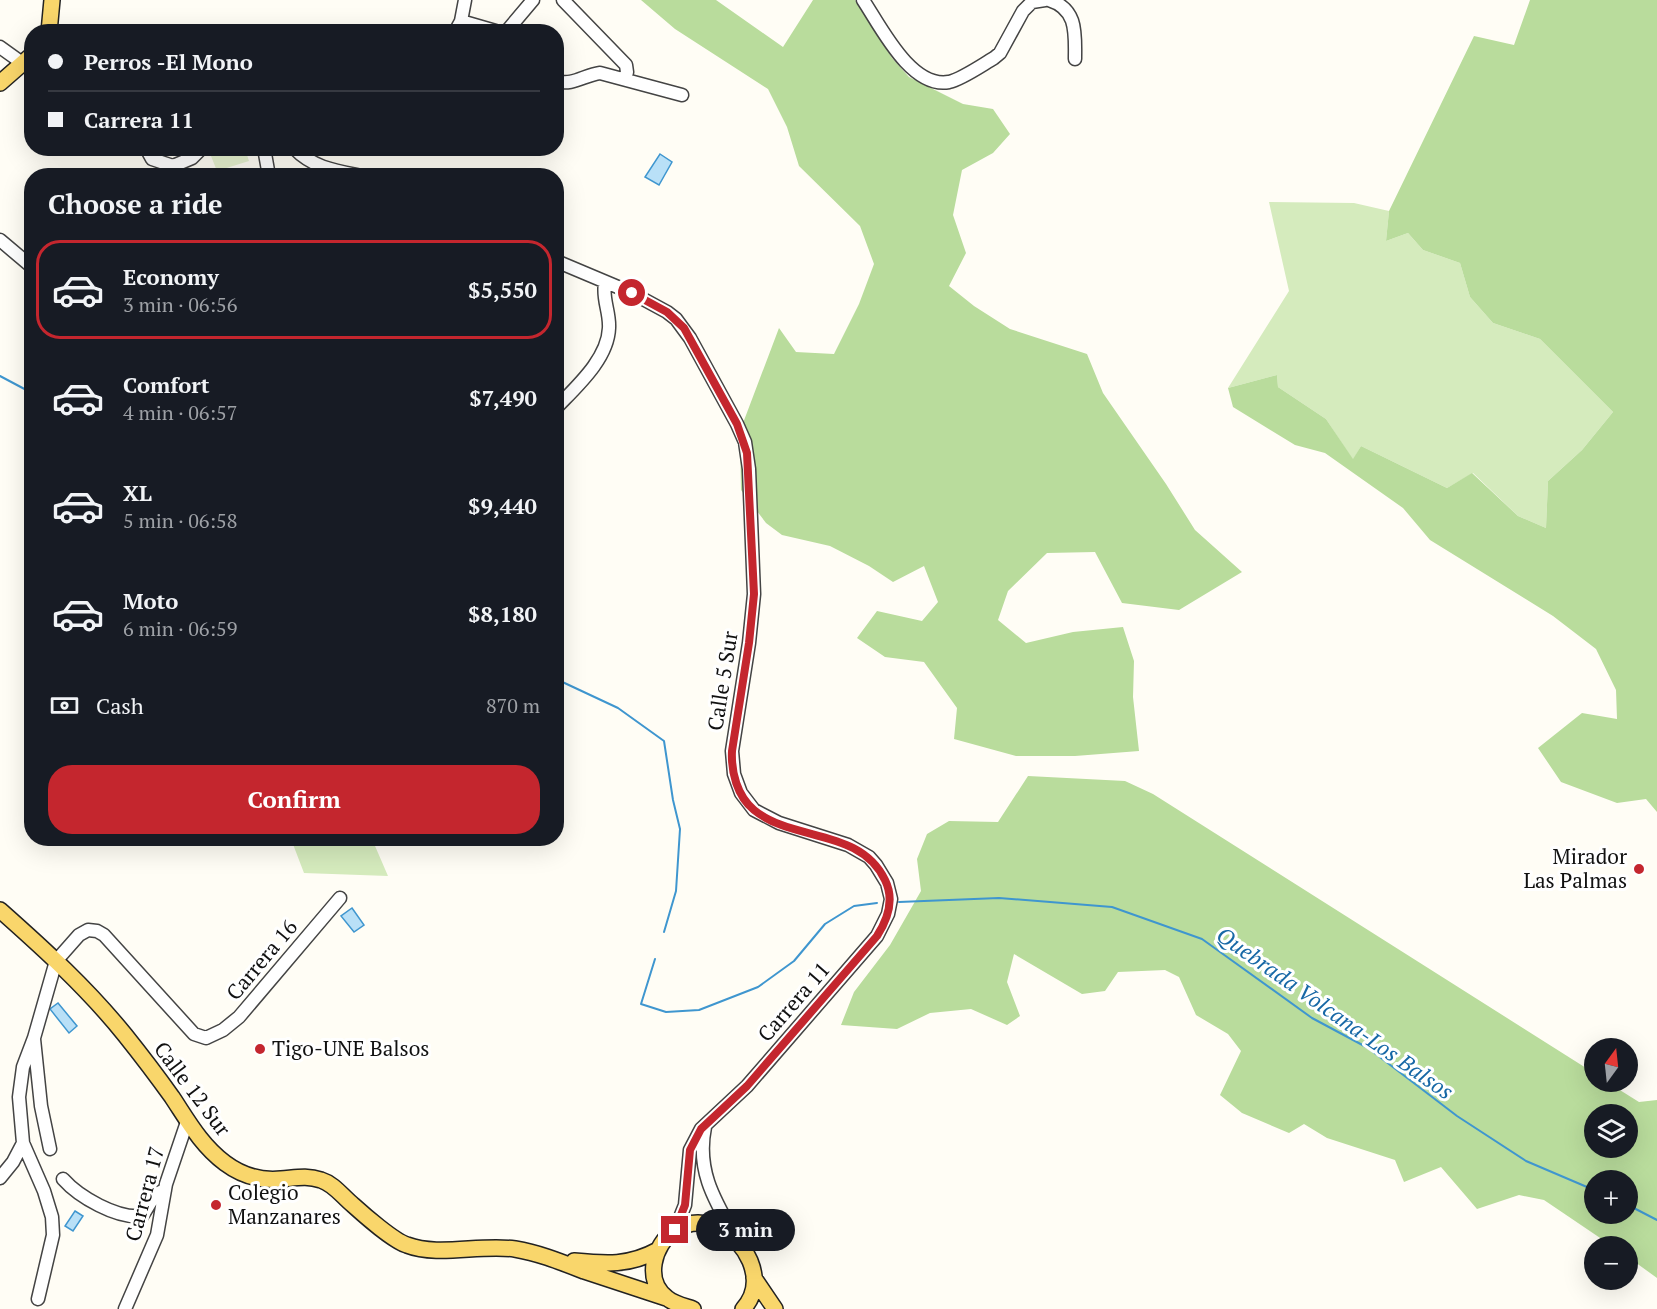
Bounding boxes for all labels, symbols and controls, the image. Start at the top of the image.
text: Perros -El Mono [84,47,253,76]
text: Carrera 11 [84,105,194,134]
text: Choose a ride [48,186,223,222]
text: Economy [123,262,219,291]
icon: car [51,263,105,317]
text: $5,550 [468,275,537,304]
route start [618,279,645,306]
text: 3 min · 06:56 [123,291,237,318]
text: Comfort [123,370,209,399]
icon: car [51,371,105,425]
text: $7,490 [469,383,537,412]
text: 4 min · 06:57 [123,399,237,426]
text: XL [123,478,152,507]
icon: car [51,479,105,533]
text: $9,440 [468,491,537,520]
text: 5 min · 06:58 [123,507,237,534]
text: Moto [123,586,178,615]
icon: car [51,587,105,641]
text: $8,180 [468,599,537,628]
text: 6 min · 06:59 [123,615,237,642]
street label: Calle 5 Sur [700,629,744,732]
icon: cash [48,689,81,722]
text: Cash [96,691,144,720]
text: 870 m [486,692,540,719]
button: Confirm [48,765,540,834]
place label: Mirador Las Palmas [1523,842,1627,894]
marker: Mirador Las Palmas [1632,862,1646,876]
street label: Carrera 16 [219,913,303,1006]
water label: Quebrada Volcana-Los Balsos [1211,920,1459,1106]
street label: Carrera 11 [751,956,836,1047]
place label: Tigo-UNE Balsos [272,1034,429,1062]
street label: Calle 12 Sur [148,1036,237,1141]
north arrow [1584,1038,1638,1092]
map controls [1584,1038,1638,1290]
marker: Tigo-UNE Balsos [253,1042,267,1056]
button: layers [1584,1104,1638,1158]
street label: Carrera 17 [118,1143,170,1244]
button: + [1584,1170,1638,1224]
place label: Colegio Manzanares [228,1178,341,1230]
marker: Colegio Manzanares [209,1198,223,1212]
callout: 3 min [696,1209,795,1251]
route end [661,1216,688,1243]
text: 3 min [718,1216,773,1243]
button: − [1584,1236,1638,1290]

